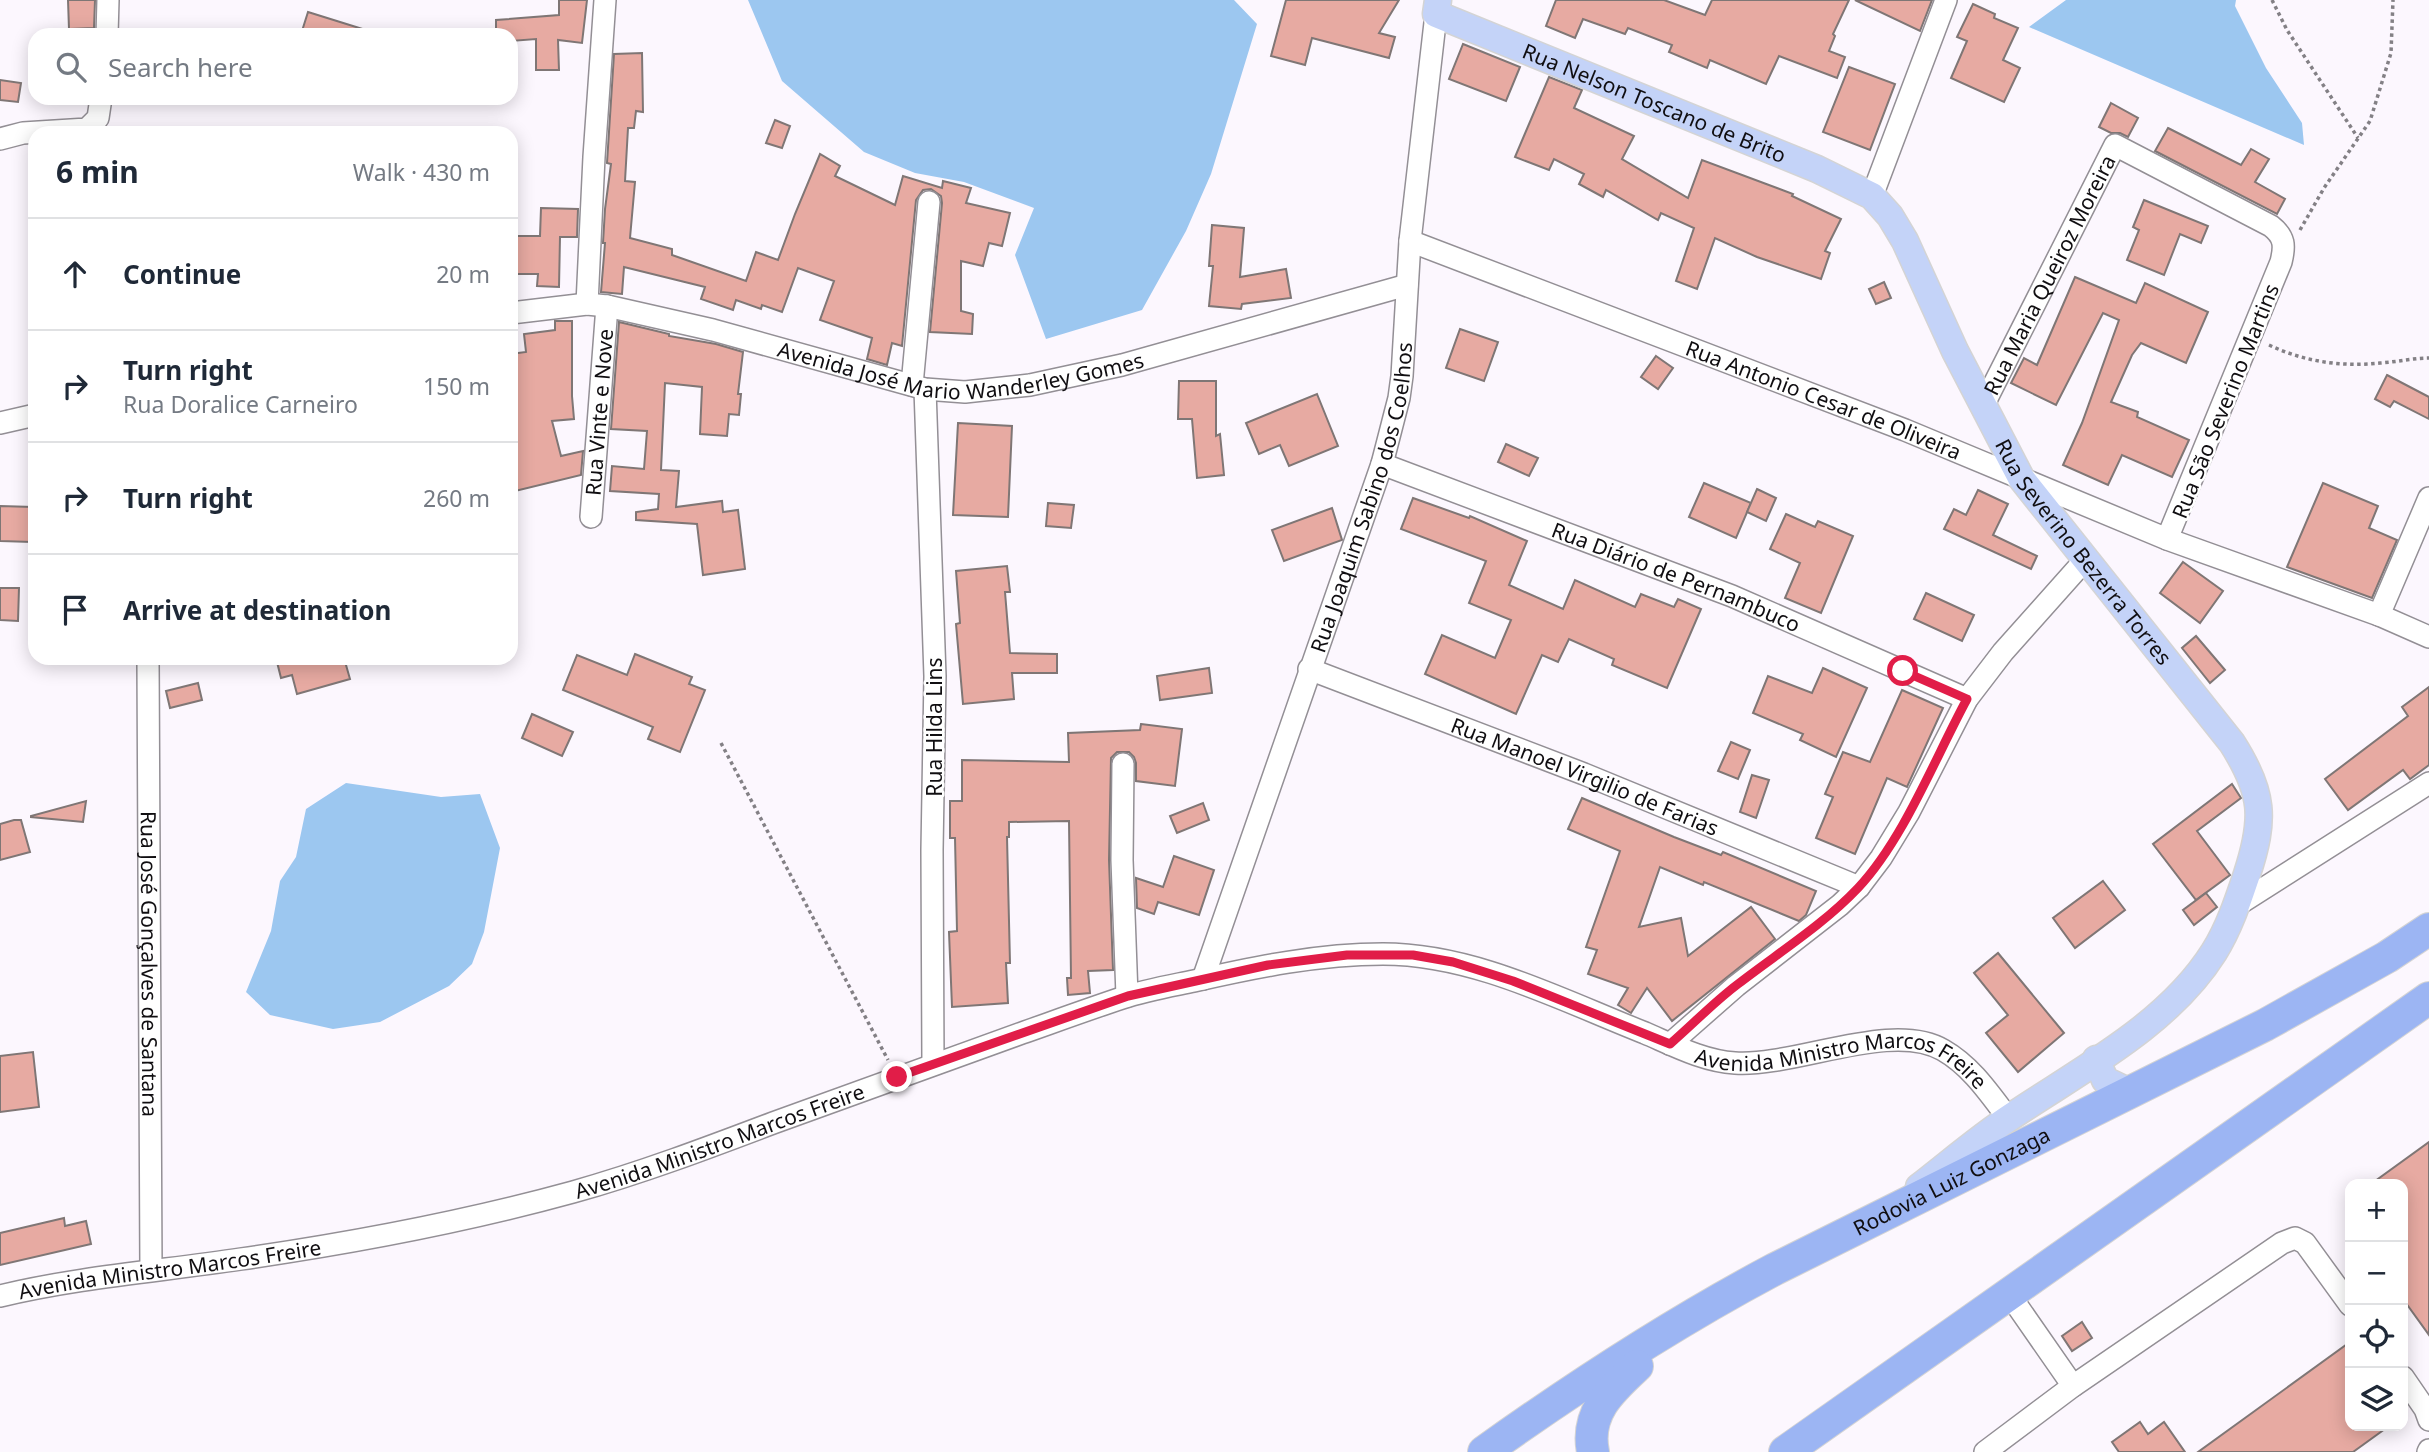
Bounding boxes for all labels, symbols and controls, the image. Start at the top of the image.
search box [28,28,518,105]
street label: Rua Nelson Toscano de Brito [1519,37,1790,169]
icon: search [52,48,90,86]
text: Search here [108,49,253,85]
street label: Rua Maria Queiroz Moreira [1977,150,2122,400]
text: 6 min [56,151,139,192]
text: Walk · 430 m [353,156,490,188]
icon: ahead [56,255,94,293]
text: Continue [123,256,241,292]
text: 20 m [436,258,490,290]
street label: Rua São Severino Martins [2165,279,2285,523]
street label: Rua Vinte e Nove [579,328,619,497]
street label: Rua Antonio Cesar de Oliveira [1682,334,1966,466]
street label: Avenida José Mario Wanderley Gomes [775,335,1147,406]
street label: Rua Joaquim Sabino dos Coelhos [1304,341,1418,656]
text: Turn right [123,352,253,388]
icon: right [56,367,94,405]
text: 150 m [423,370,490,402]
text: Rua Doralice Carneiro [123,388,358,420]
street label: Rua Severino Bezerra Torres [1989,434,2178,670]
icon: right [56,479,94,517]
text: Turn right [123,480,253,516]
text: 260 m [423,482,490,514]
street label: Rua Diário de Pernambuco [1548,515,1805,638]
icon: arrive [56,591,94,629]
text: Arrive at destination [123,592,392,628]
route start [1887,655,1918,686]
street label: Rua Hilda Lins [920,657,948,797]
street label: Rua Manoel Virgilio de Farias [1447,711,1723,842]
street label: Rua José Gonçalves de Santana [135,811,164,1117]
street label: Avenida Ministro Marcos Freire [1692,1026,1994,1095]
route end [881,1061,912,1092]
street label: Avenida Ministro Marcos Freire [571,1077,868,1205]
street label: Rodovia Luiz Gonzaga [1848,1120,2054,1242]
map controls [2345,1179,2408,1431]
button: + [2345,1179,2408,1242]
street label: Avenida Ministro Marcos Freire [16,1233,323,1305]
button: − [2345,1242,2408,1305]
button: locate [2345,1305,2408,1368]
button: layers [2345,1368,2408,1431]

